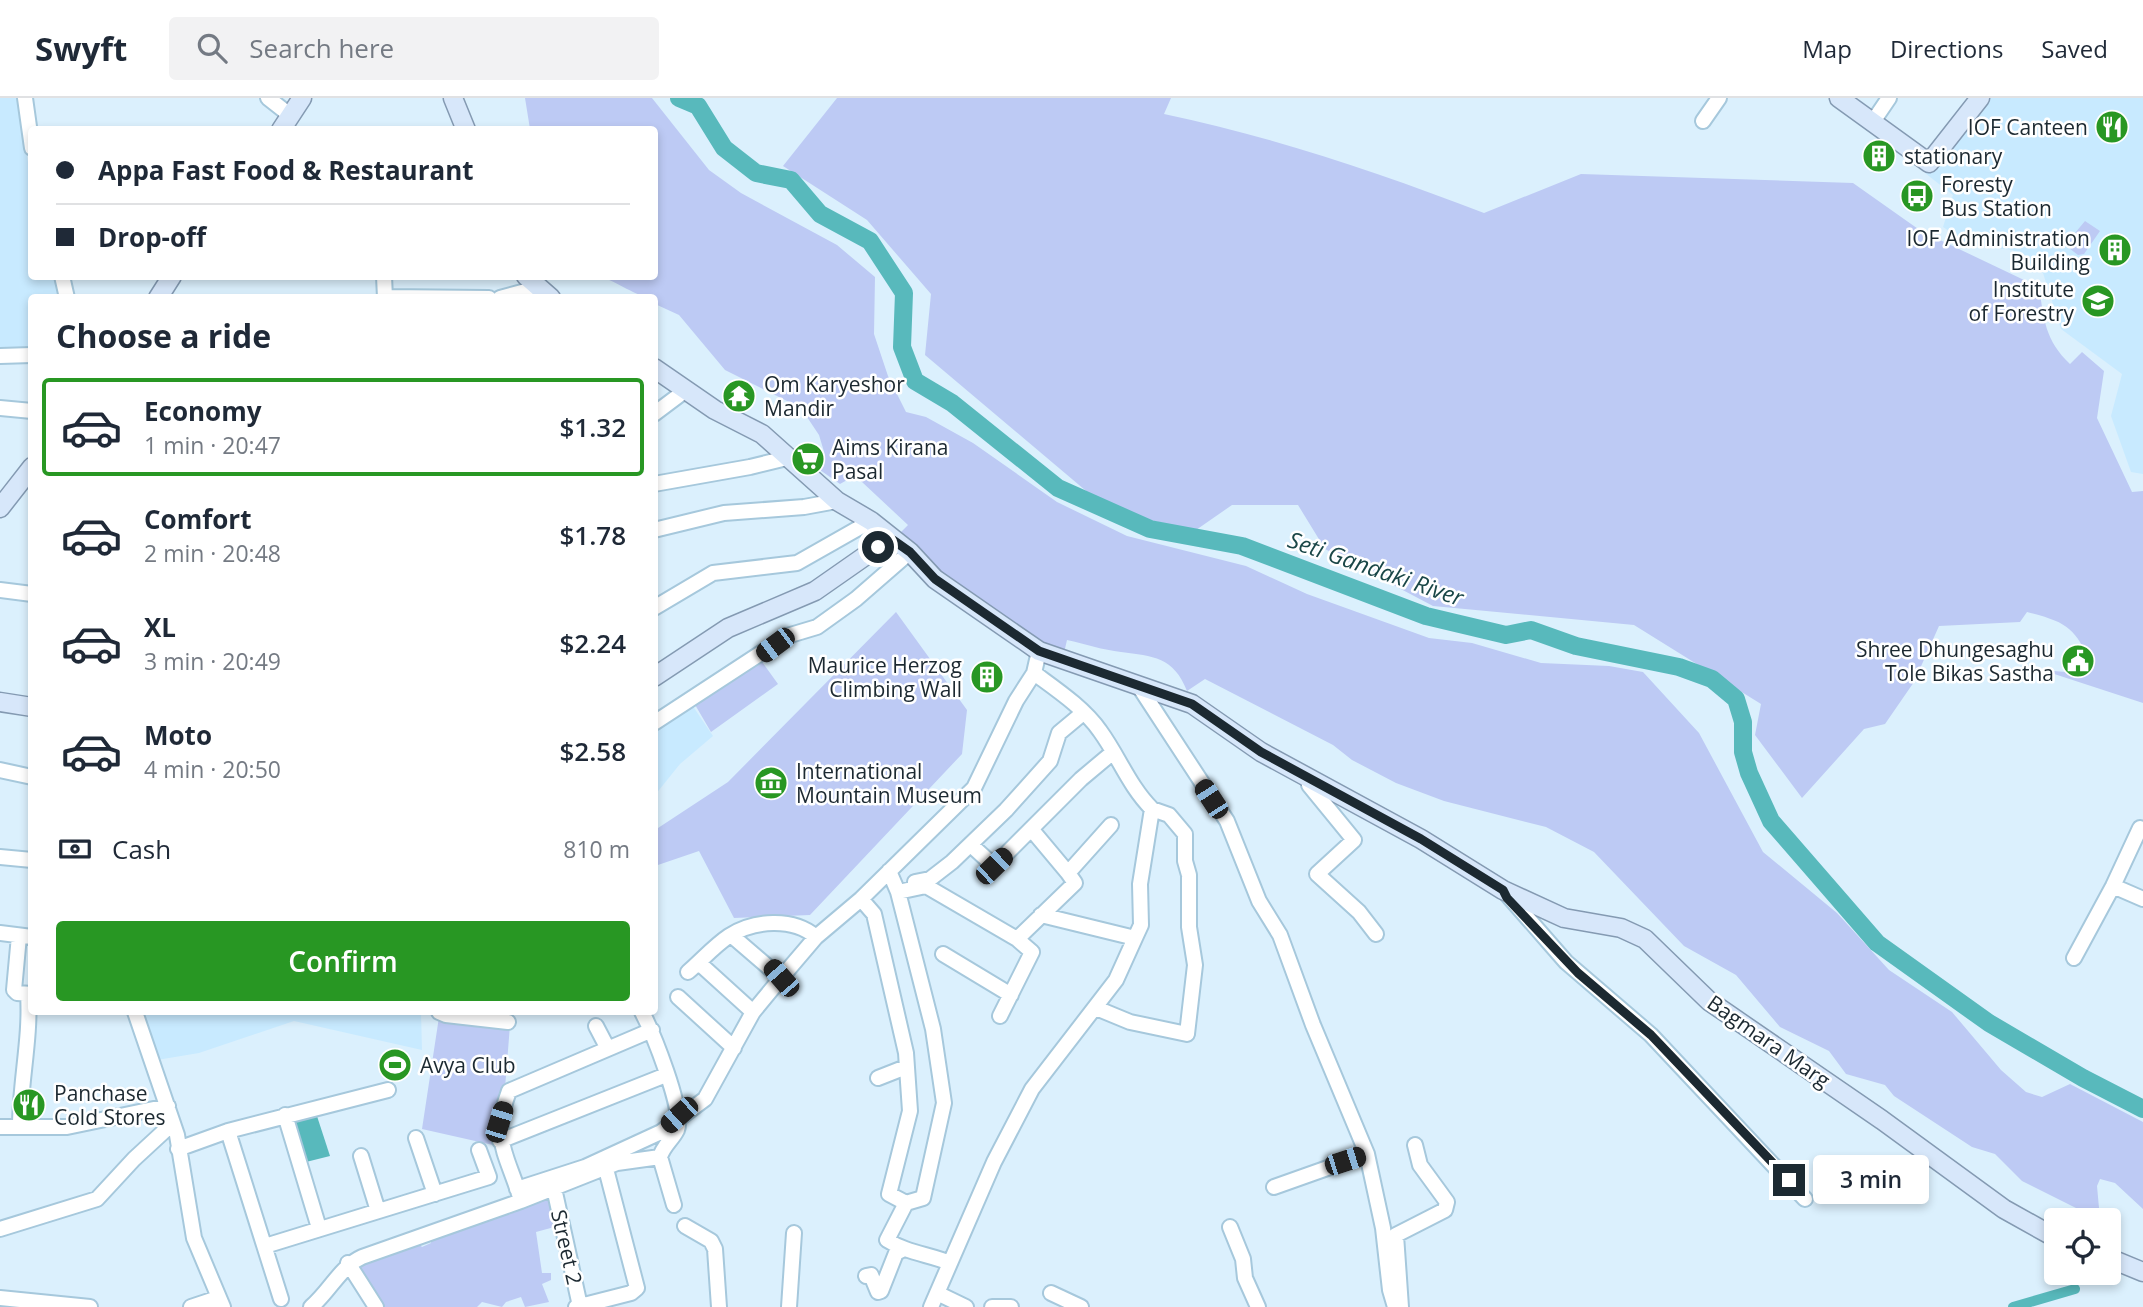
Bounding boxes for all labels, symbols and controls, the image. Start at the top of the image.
search box [169,17,659,80]
text: Swyft [35,26,127,71]
icon: search [193,29,231,67]
text: Search here [249,30,394,66]
text: Map [1802,32,1852,65]
text: Directions [1890,32,2003,65]
text: Saved [2041,32,2108,65]
restaurant icon: IOF Canteen [2093,108,2131,146]
place label: IOF Canteen [1968,113,2088,141]
building icon: stationary [1860,137,1898,175]
place label: stationary [1904,142,2003,170]
text: Appa Fast Food & Restaurant [98,152,474,188]
place label: Foresty Bus Station [1941,170,2052,222]
bus stop icon: Foresty Bus Station [1898,177,1936,215]
text: Drop-off [98,219,206,255]
place label: IOF Administration Building [1906,224,2090,276]
building icon: IOF Administration Building [2096,231,2134,269]
place label: Institute of Forestry [1968,275,2074,327]
school or university icon: Institute of Forestry [2079,282,2117,320]
text: Choose a ride [56,314,271,357]
place label: Om Karyeshor Mandir [764,370,905,422]
temple icon: Om Karyeshor Mandir [720,377,758,415]
text: Economy [144,393,262,429]
icon: car [60,396,123,459]
text: $1.32 [559,409,626,445]
text: 1 min · 20:47 [144,429,281,461]
place label: Aims Kirana Pasal [832,433,948,485]
supermarket icon: Aims Kirana Pasal [789,440,827,478]
text: Comfort [144,501,251,537]
icon: car [60,504,123,567]
text: $1.78 [559,517,626,553]
water label: Seti Gandaki River [1284,523,1469,613]
route start [862,531,894,563]
text: 2 min · 20:48 [144,537,281,569]
text: XL [144,609,176,645]
icon: car [60,612,123,675]
car [752,624,799,666]
text: $2.24 [559,625,626,661]
place label: Shree Dhungesaghu Tole Bikas Sastha [1856,635,2054,687]
public building icon: Shree Dhungesaghu Tole Bikas Sastha [2059,642,2097,680]
text: 3 min · 20:49 [144,645,281,677]
place label: Maurice Herzog Climbing Wall [808,651,962,703]
building icon: Maurice Herzog Climbing Wall [968,658,1006,696]
text: Moto [144,717,212,753]
icon: car [60,720,123,783]
text: $2.58 [559,733,626,769]
text: 4 min · 20:50 [144,753,281,785]
place label: International Mountain Museum [796,757,982,809]
museum icon: International Mountain Museum [752,764,790,802]
car [1191,776,1232,822]
icon: cash [56,830,94,868]
text: Cash [112,831,171,867]
text: 810 m [563,833,630,865]
car [972,844,1017,888]
button: Confirm [56,921,630,1001]
car [760,955,803,1001]
street label: Bagmara Marg [1702,988,1836,1094]
sports icon: Avya Club [376,1046,414,1084]
place label: Avya Club [420,1051,516,1079]
place label: Panchase Cold Stores [54,1079,165,1131]
restaurant icon: Panchase Cold Stores [10,1086,48,1124]
car [657,1093,702,1137]
car [483,1099,516,1145]
car [1322,1145,1369,1177]
callout: 3 min [1814,1156,1929,1204]
text: 3 min [1840,1163,1902,1195]
route end [1773,1164,1805,1196]
street label: Street 2 [545,1207,589,1287]
map controls [2044,1208,2121,1285]
button: locate [2044,1208,2121,1285]

